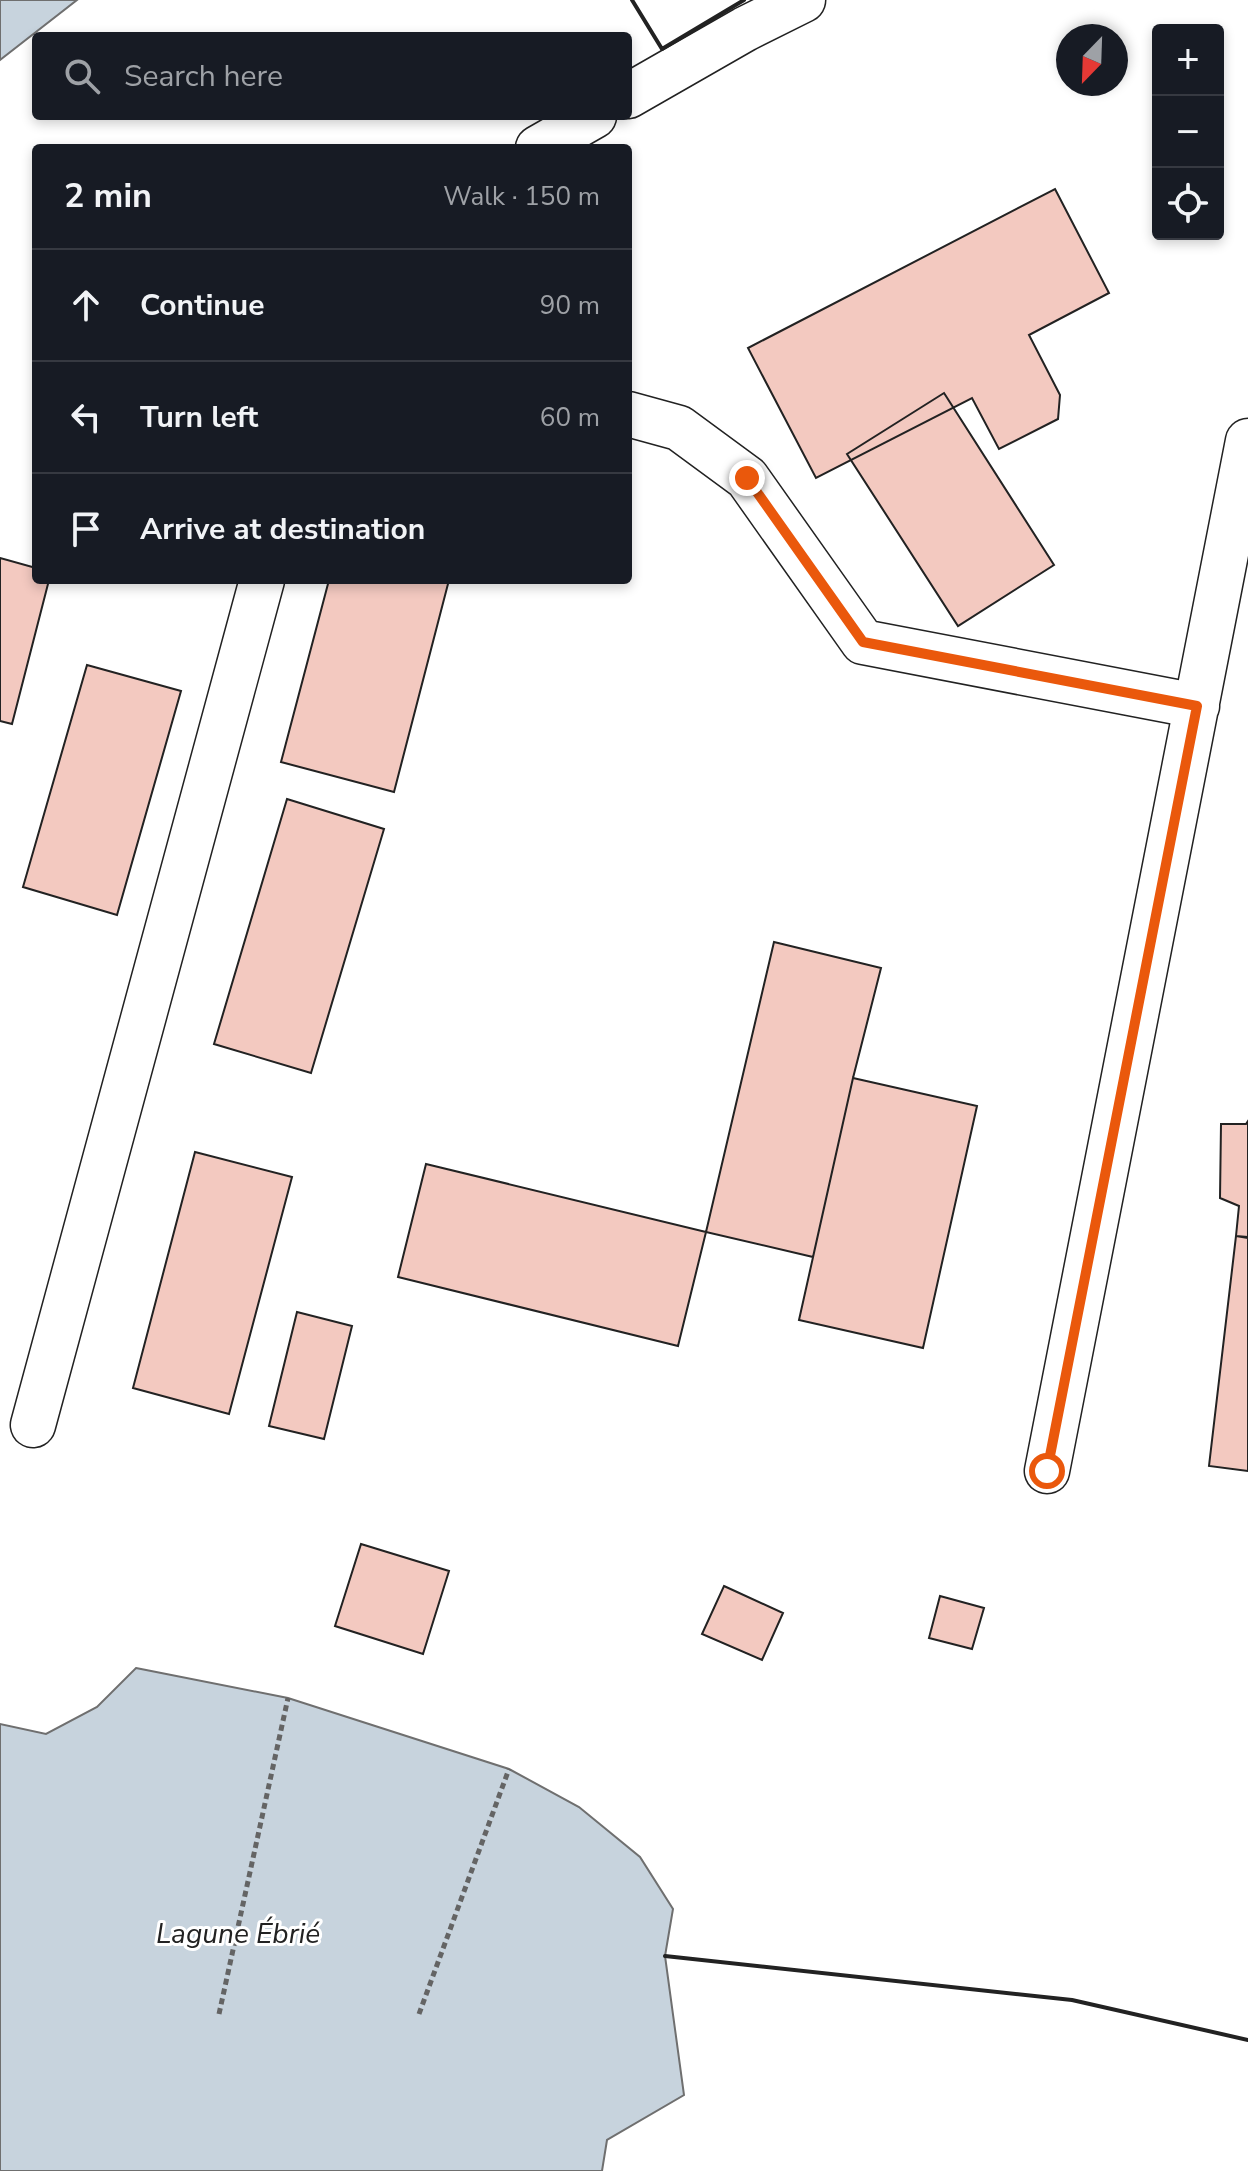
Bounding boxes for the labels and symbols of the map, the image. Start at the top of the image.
north arrow [1056,24,1128,96]
route end [729,460,765,496]
route start [1029,1453,1065,1489]
water label: Lagune Ébrié [156,1915,320,1953]

